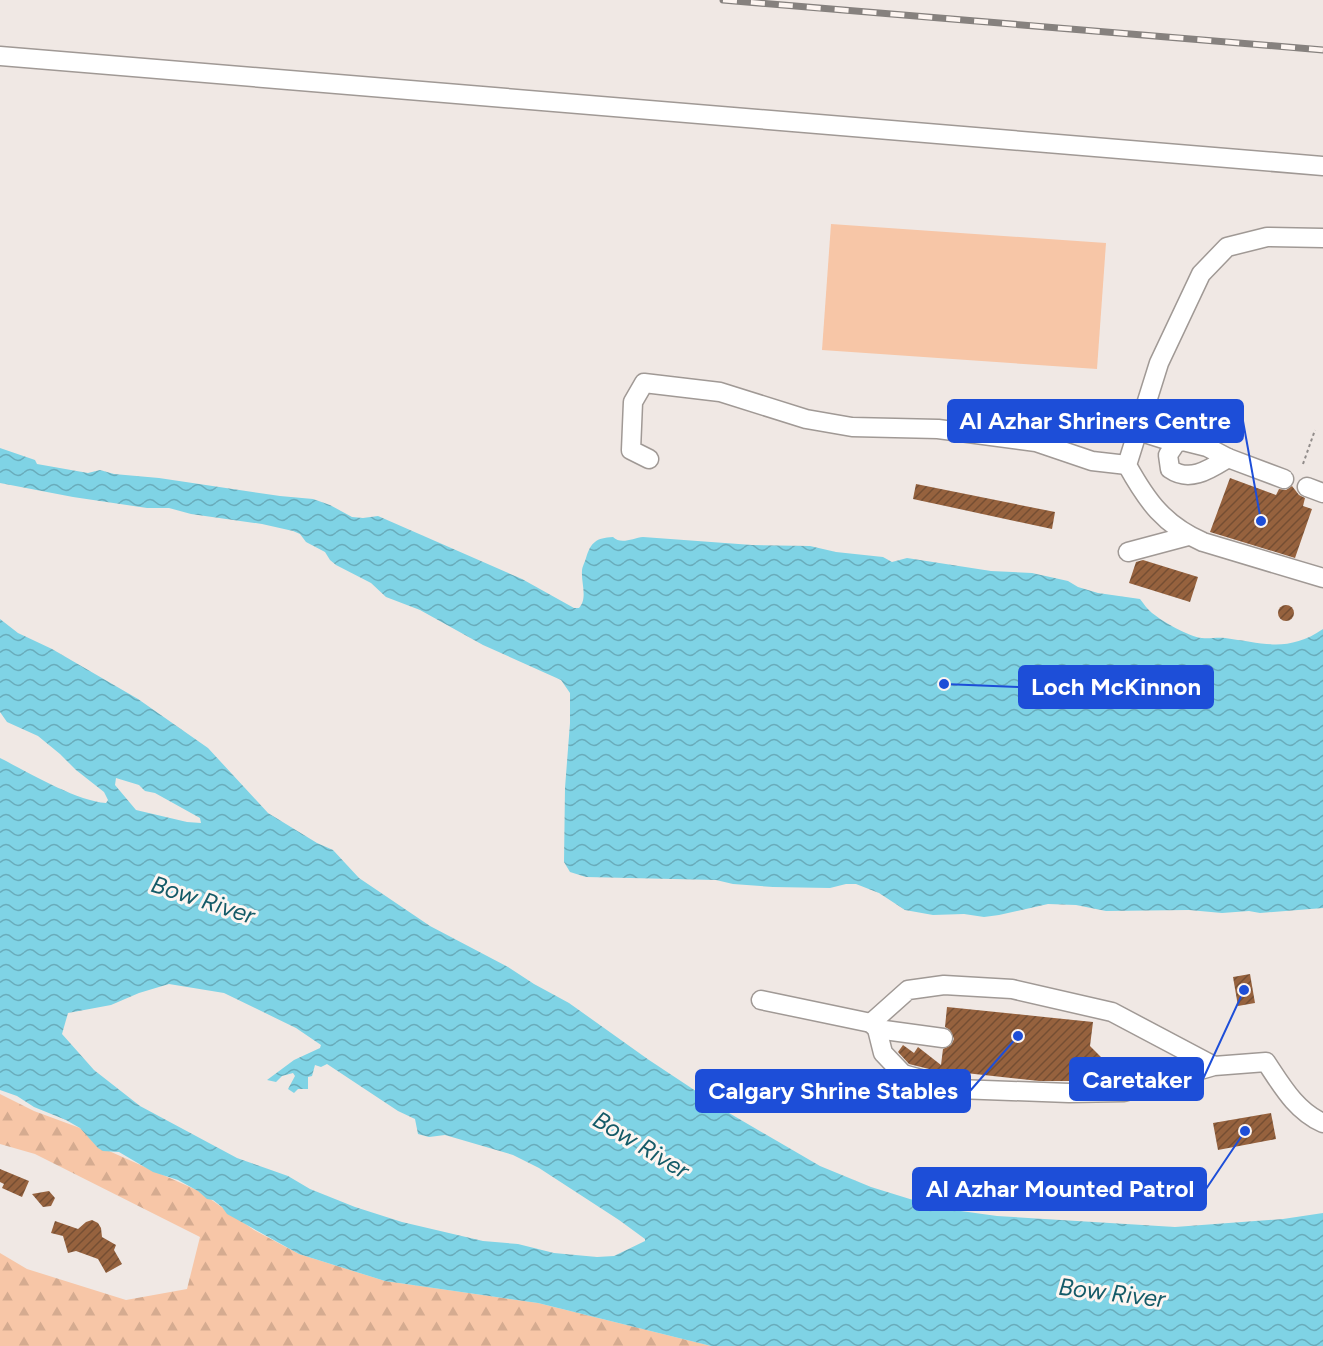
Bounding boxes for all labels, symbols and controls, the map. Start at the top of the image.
callout: Al Azhar Shriners Centre [948,400,1243,442]
text: Al Azhar Shriners Centre [959,406,1231,435]
callout: Loch McKinnon [1019,666,1213,708]
text: Loch McKinnon [1031,672,1201,701]
water label: Bow River [148,869,259,930]
callout: Caretaker [1070,1058,1203,1100]
text: Caretaker [1082,1065,1192,1094]
callout: Calgary Shrine Stables [696,1070,970,1112]
text: Calgary Shrine Stables [708,1076,958,1105]
water label: Bow River [588,1105,695,1185]
callout: Al Azhar Mounted Patrol [913,1168,1206,1210]
text: Al Azhar Mounted Patrol [926,1174,1194,1203]
water label: Bow River [1057,1272,1168,1314]

